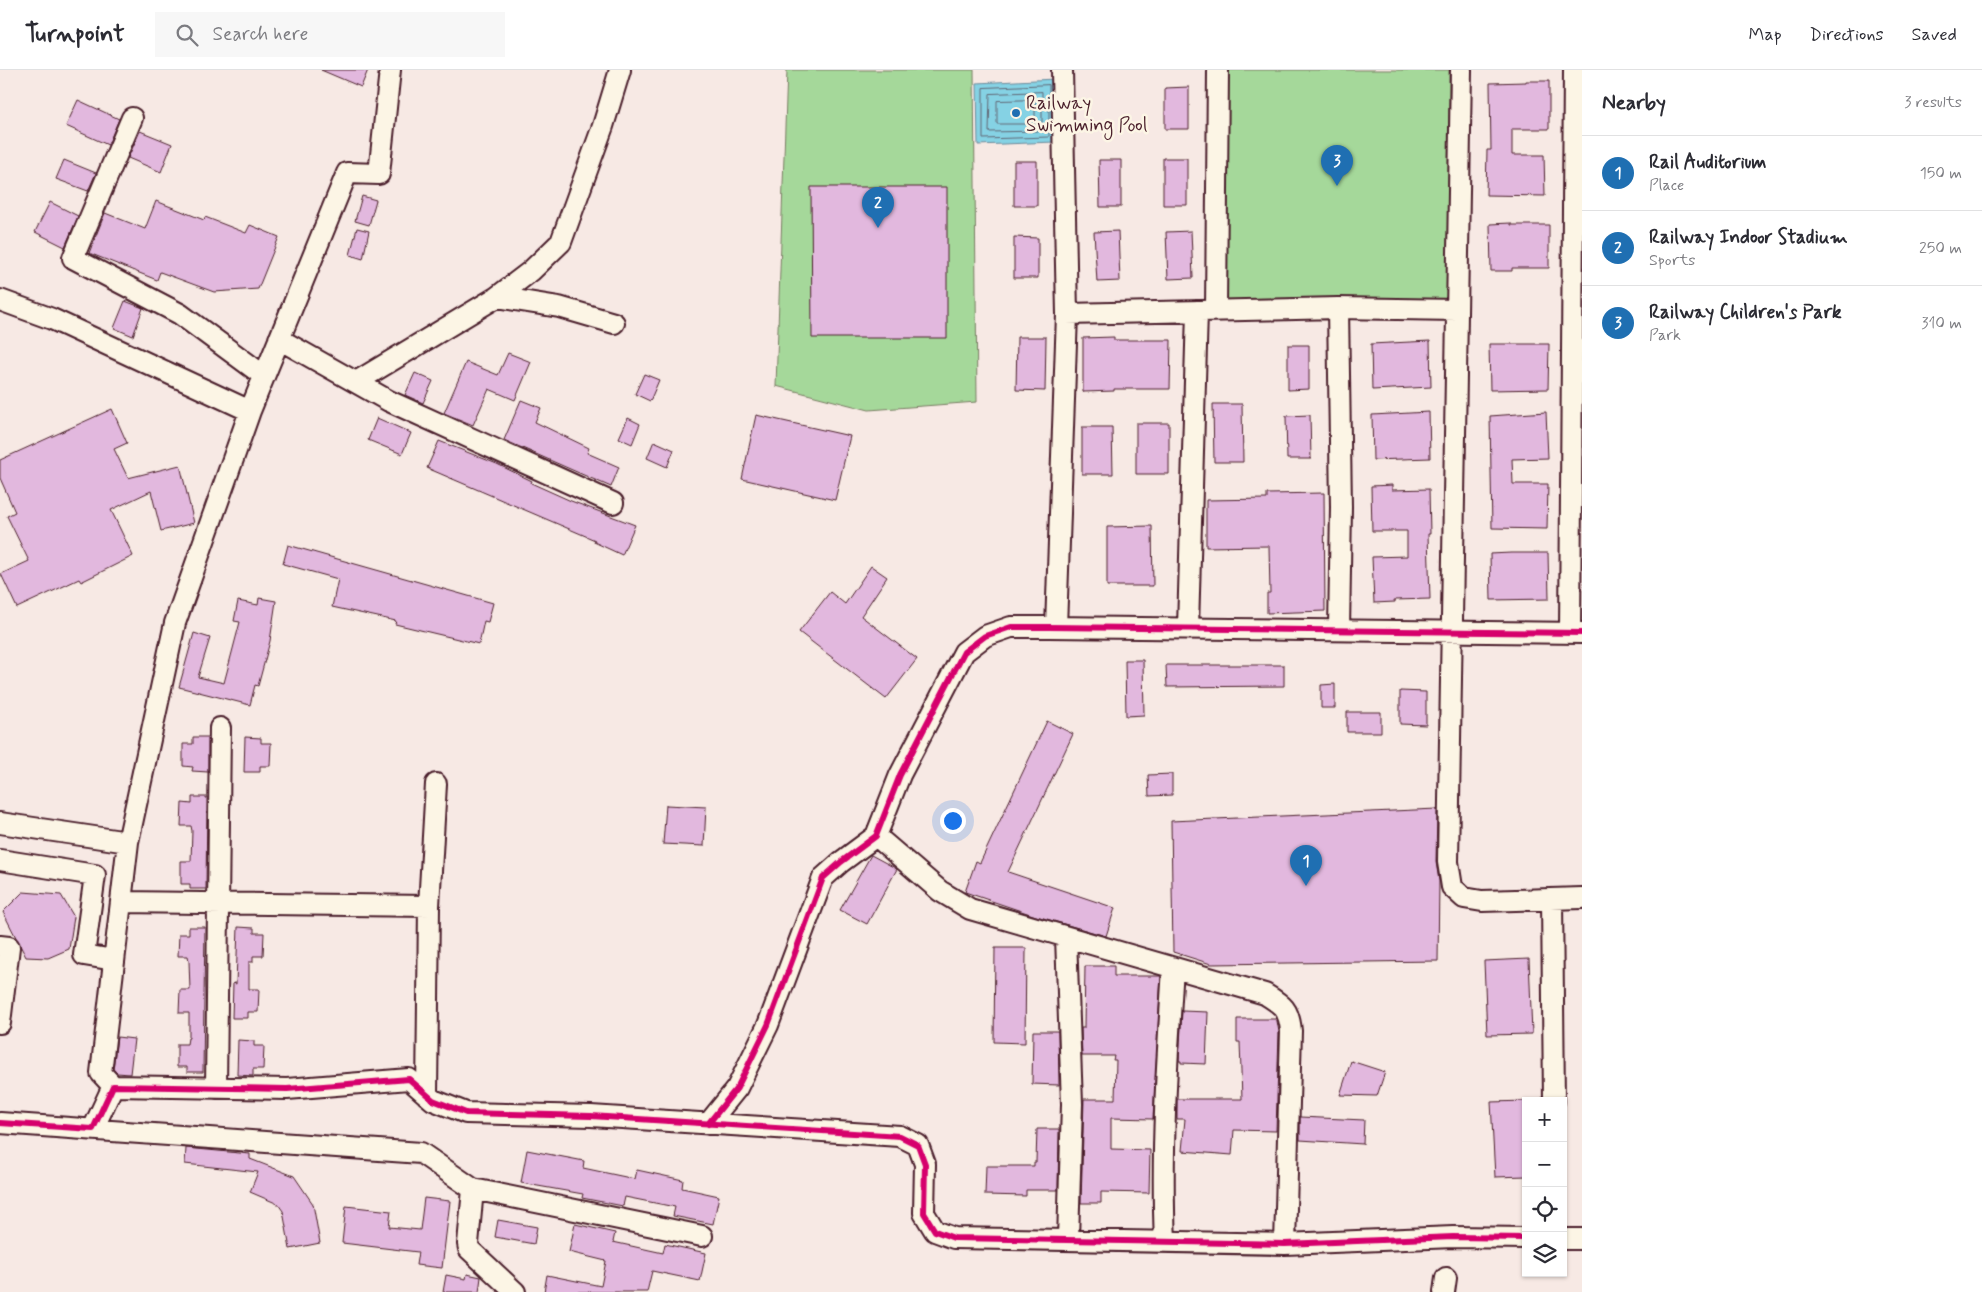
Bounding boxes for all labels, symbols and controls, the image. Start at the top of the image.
search box [155,12,505,57]
text: Turnpoint [25,19,125,50]
icon: search [173,21,201,49]
text: Search here [213,22,308,47]
text: Map [1749,23,1782,47]
text: Directions [1810,23,1884,47]
text: Saved [1912,23,1957,47]
text: Nearby [1602,89,1666,117]
place label: Railway Swimming Pool [1026,91,1148,140]
text: 3 results [1904,92,1962,113]
marker: Railway Swimming Pool [1010,107,1022,119]
pin: 3 [1321,145,1353,186]
text: Rail Auditorium [1649,150,1766,175]
text: 1 [1614,163,1622,184]
text: 150 m [1920,163,1962,184]
text: Place [1649,175,1684,196]
pin: 2 [862,187,894,228]
text: Railway Indoor Stadium [1649,225,1848,250]
text: 2 [1614,238,1622,259]
text: 250 m [1919,238,1962,259]
text: Sports [1649,250,1695,271]
text: Railway Children's Park [1649,300,1842,325]
text: 3 [1614,313,1622,334]
text: 310 m [1921,313,1962,334]
text: Park [1649,325,1681,346]
your location [940,808,966,834]
pin: 1 [1290,845,1322,886]
map controls [1522,1097,1567,1277]
button: + [1522,1097,1567,1142]
button: − [1522,1142,1567,1187]
button: locate [1522,1187,1567,1232]
button: layers [1522,1232,1567,1277]

